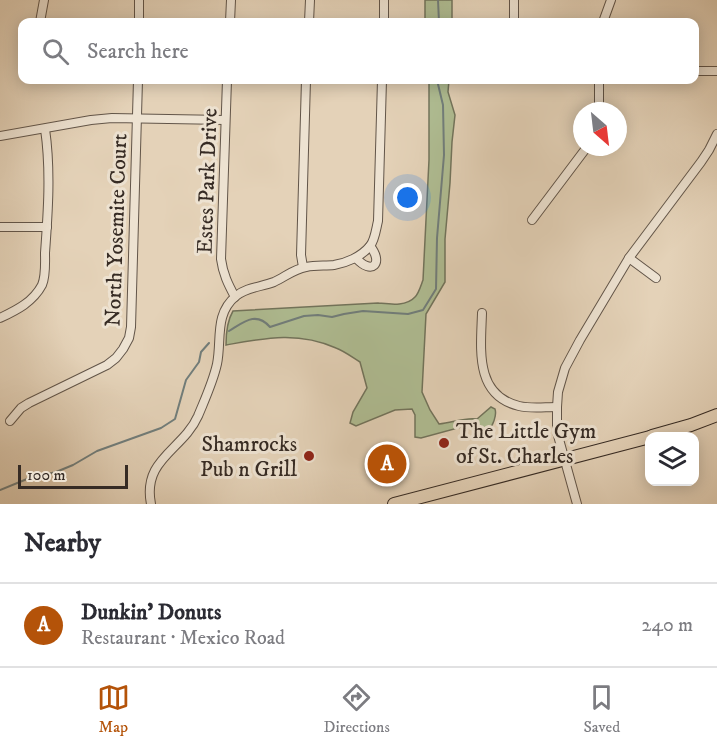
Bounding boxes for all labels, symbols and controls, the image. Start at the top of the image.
search box [18,18,699,84]
icon: search [39,35,72,68]
text: Search here [87,38,189,65]
north arrow [573,102,627,156]
street label: Estes Park Drive [191,108,224,254]
street label: North Yosemite Court [100,133,133,327]
your location [393,183,422,212]
place label: The Little Gym of St. Charles [456,418,596,470]
place label: Shamrocks Pub n Grill [200,431,297,483]
map controls [645,432,699,486]
button: layers [645,432,699,486]
marker: The Little Gym of St. Charles [437,436,451,450]
pin: A [368,442,406,486]
marker: Shamrocks Pub n Grill [302,449,316,463]
scale bar [18,462,128,490]
text: 100 m [27,465,66,485]
text: Nearby [24,527,101,560]
text: Dunkin' Donuts [81,599,221,626]
text: A [37,613,50,638]
text: 240 m [642,613,693,638]
text: Restaurant · Mexico Road [81,626,285,651]
tab: Map [97,681,130,737]
tab: Directions [323,681,390,737]
tab: Saved [583,681,620,737]

